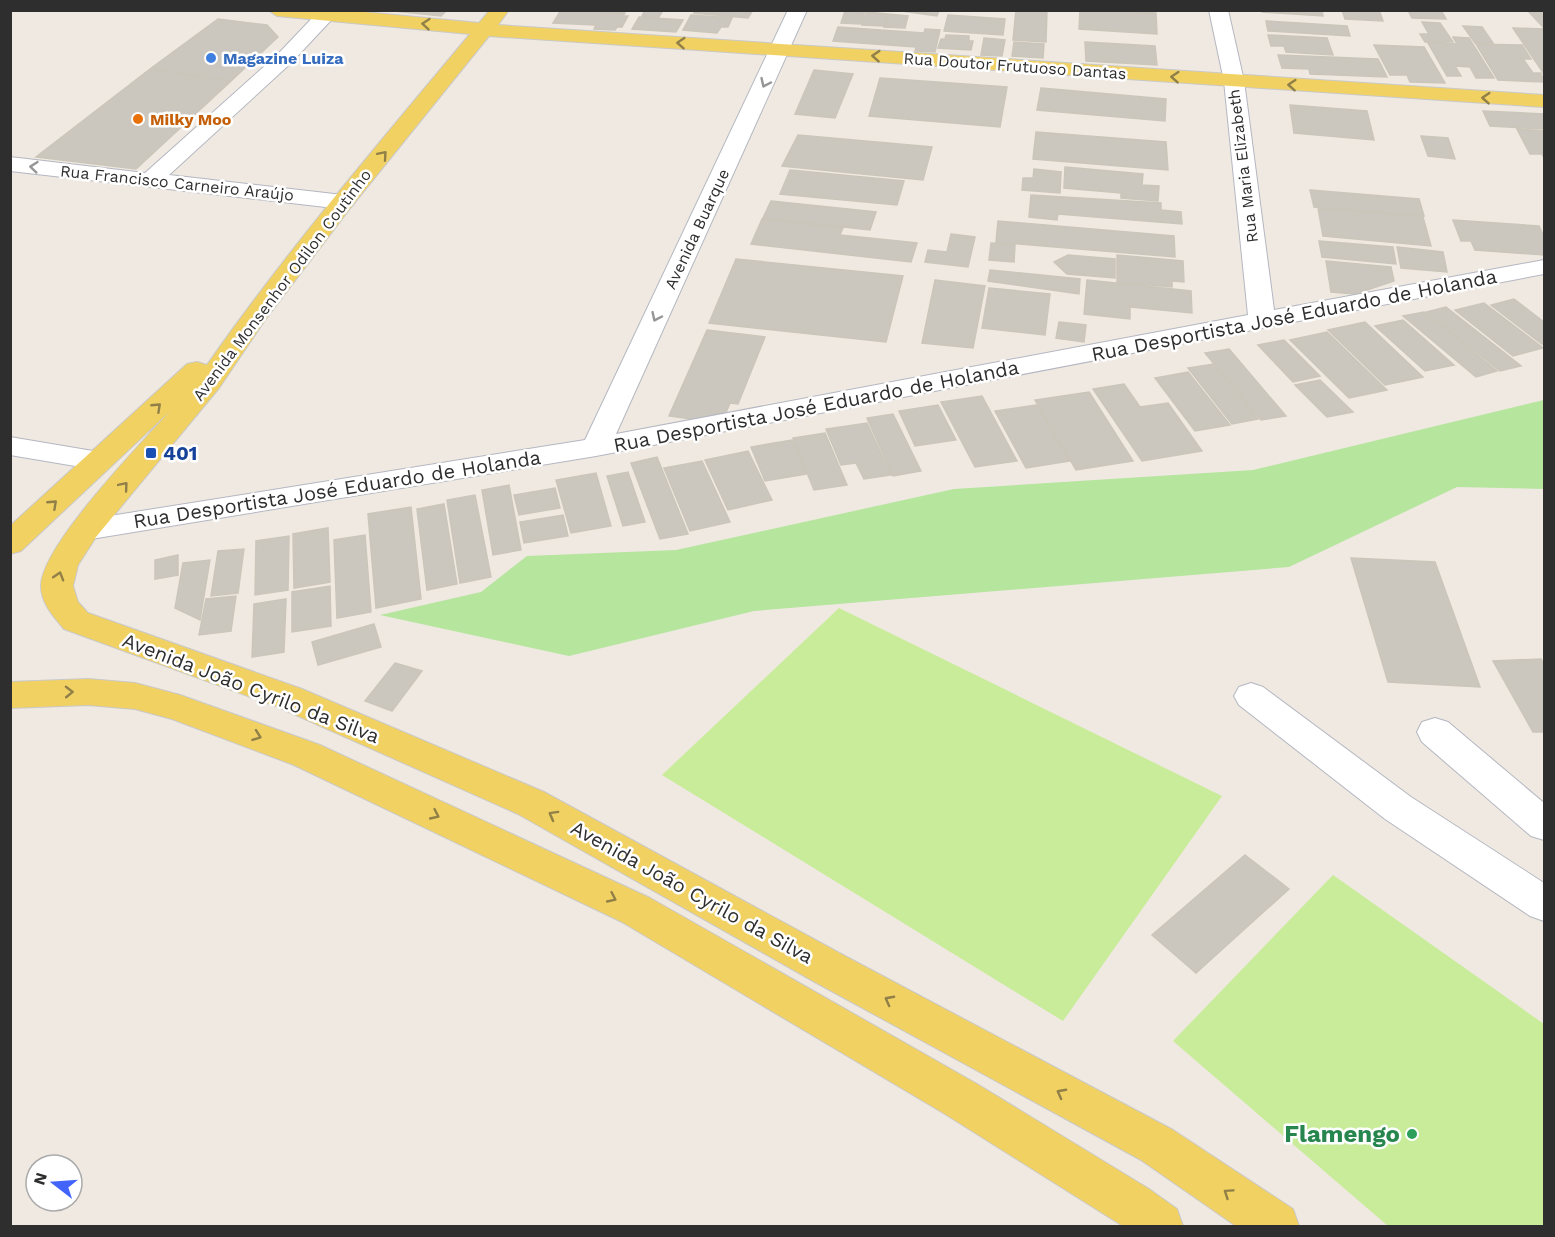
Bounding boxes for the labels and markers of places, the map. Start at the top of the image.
place label: Magazine Luiza [223,49,344,68]
marker: Magazine Luiza [204,51,218,65]
place label: Milky Moo [150,110,232,129]
marker: Milky Moo [131,112,145,126]
place label: 401 [163,441,197,465]
marker: 401 [144,446,158,460]
place label: Flamengo [1284,1120,1400,1148]
marker: Flamengo [1405,1127,1419,1141]

